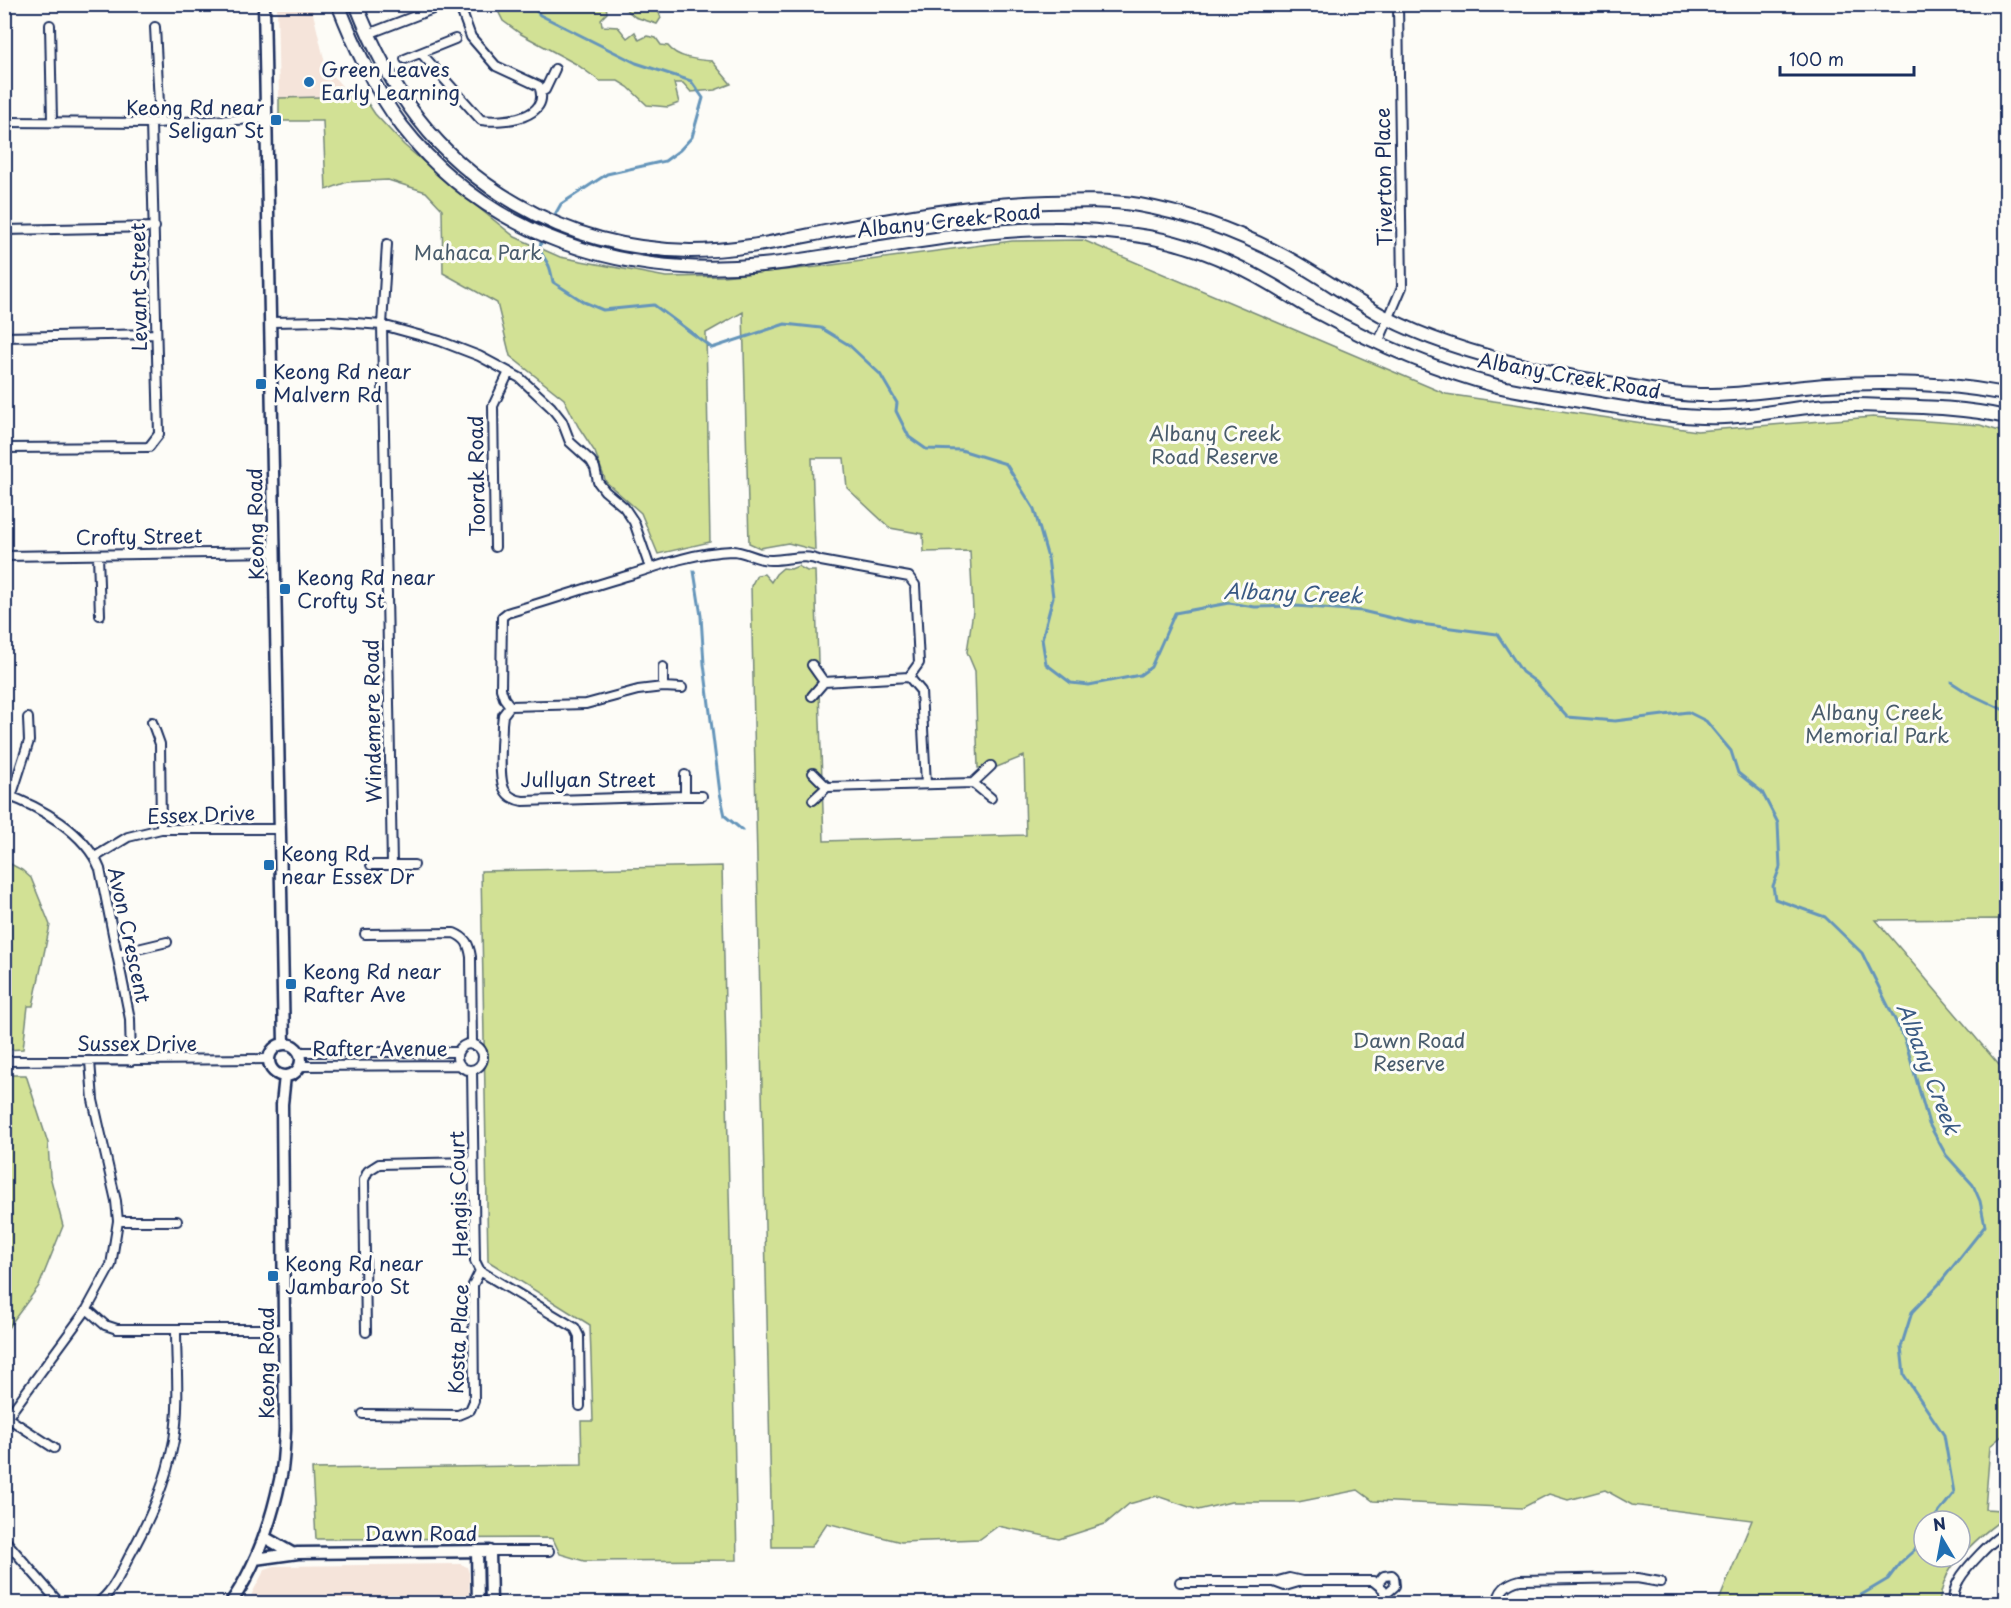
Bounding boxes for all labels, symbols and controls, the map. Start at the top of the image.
scale bar [1780,39,1914,77]
text: 100 m [1789,45,1844,72]
place label: Green Leaves Early Learning [321,54,460,107]
marker: Green Leaves Early Learning [302,75,316,89]
place label: Keong Rd near Seligan St [126,92,264,145]
street label: Tiverton Place [1367,107,1399,247]
marker: Keong Rd near Seligan St [269,113,283,127]
street label: Albany Creek Road [855,195,1042,245]
street label: Levant Street [122,222,154,352]
park label: Mahaca Park [414,237,542,267]
street label: Albany Creek Road [1475,344,1663,406]
place label: Keong Rd near Malvern Rd [273,356,411,409]
marker: Keong Rd near Malvern Rd [254,377,268,391]
street label: Toorak Road [460,415,492,537]
park label: Albany Creek Road Reserve [1149,418,1281,471]
street label: Keong Road [239,468,271,580]
street label: Crofty Street [75,520,203,552]
place label: Keong Rd near Crofty St [297,562,435,615]
water label: Albany Creek [1223,574,1364,610]
marker: Keong Rd near Crofty St [278,582,292,596]
street label: Windemere Road [356,639,388,803]
park label: Albany Creek Memorial Park [1805,697,1949,750]
street label: Jullyan Street [520,764,656,794]
street label: Essex Drive [146,797,256,831]
place label: Keong Rd near Essex Dr [281,838,415,891]
marker: Keong Rd near Essex Dr [262,858,276,872]
street label: Avon Crescent [101,864,159,1005]
place label: Keong Rd near Rafter Ave [303,956,441,1009]
marker: Keong Rd near Rafter Ave [284,977,298,991]
water label: Albany Creek [1890,998,1970,1140]
park label: Dawn Road Reserve [1353,1025,1465,1078]
street label: Sussex Drive [77,1028,197,1058]
street label: Rafter Avenue [312,1033,448,1063]
street label: Hengis Court [441,1130,475,1258]
place label: Keong Rd near Jambaroo St [285,1248,423,1301]
marker: Keong Rd near Jambaroo St [266,1269,280,1283]
street label: Kosta Place [440,1283,476,1395]
street label: Keong Road [251,1307,281,1419]
north arrow [1912,1509,1972,1569]
text: N [1931,1510,1948,1536]
street label: Dawn Road [365,1518,477,1548]

